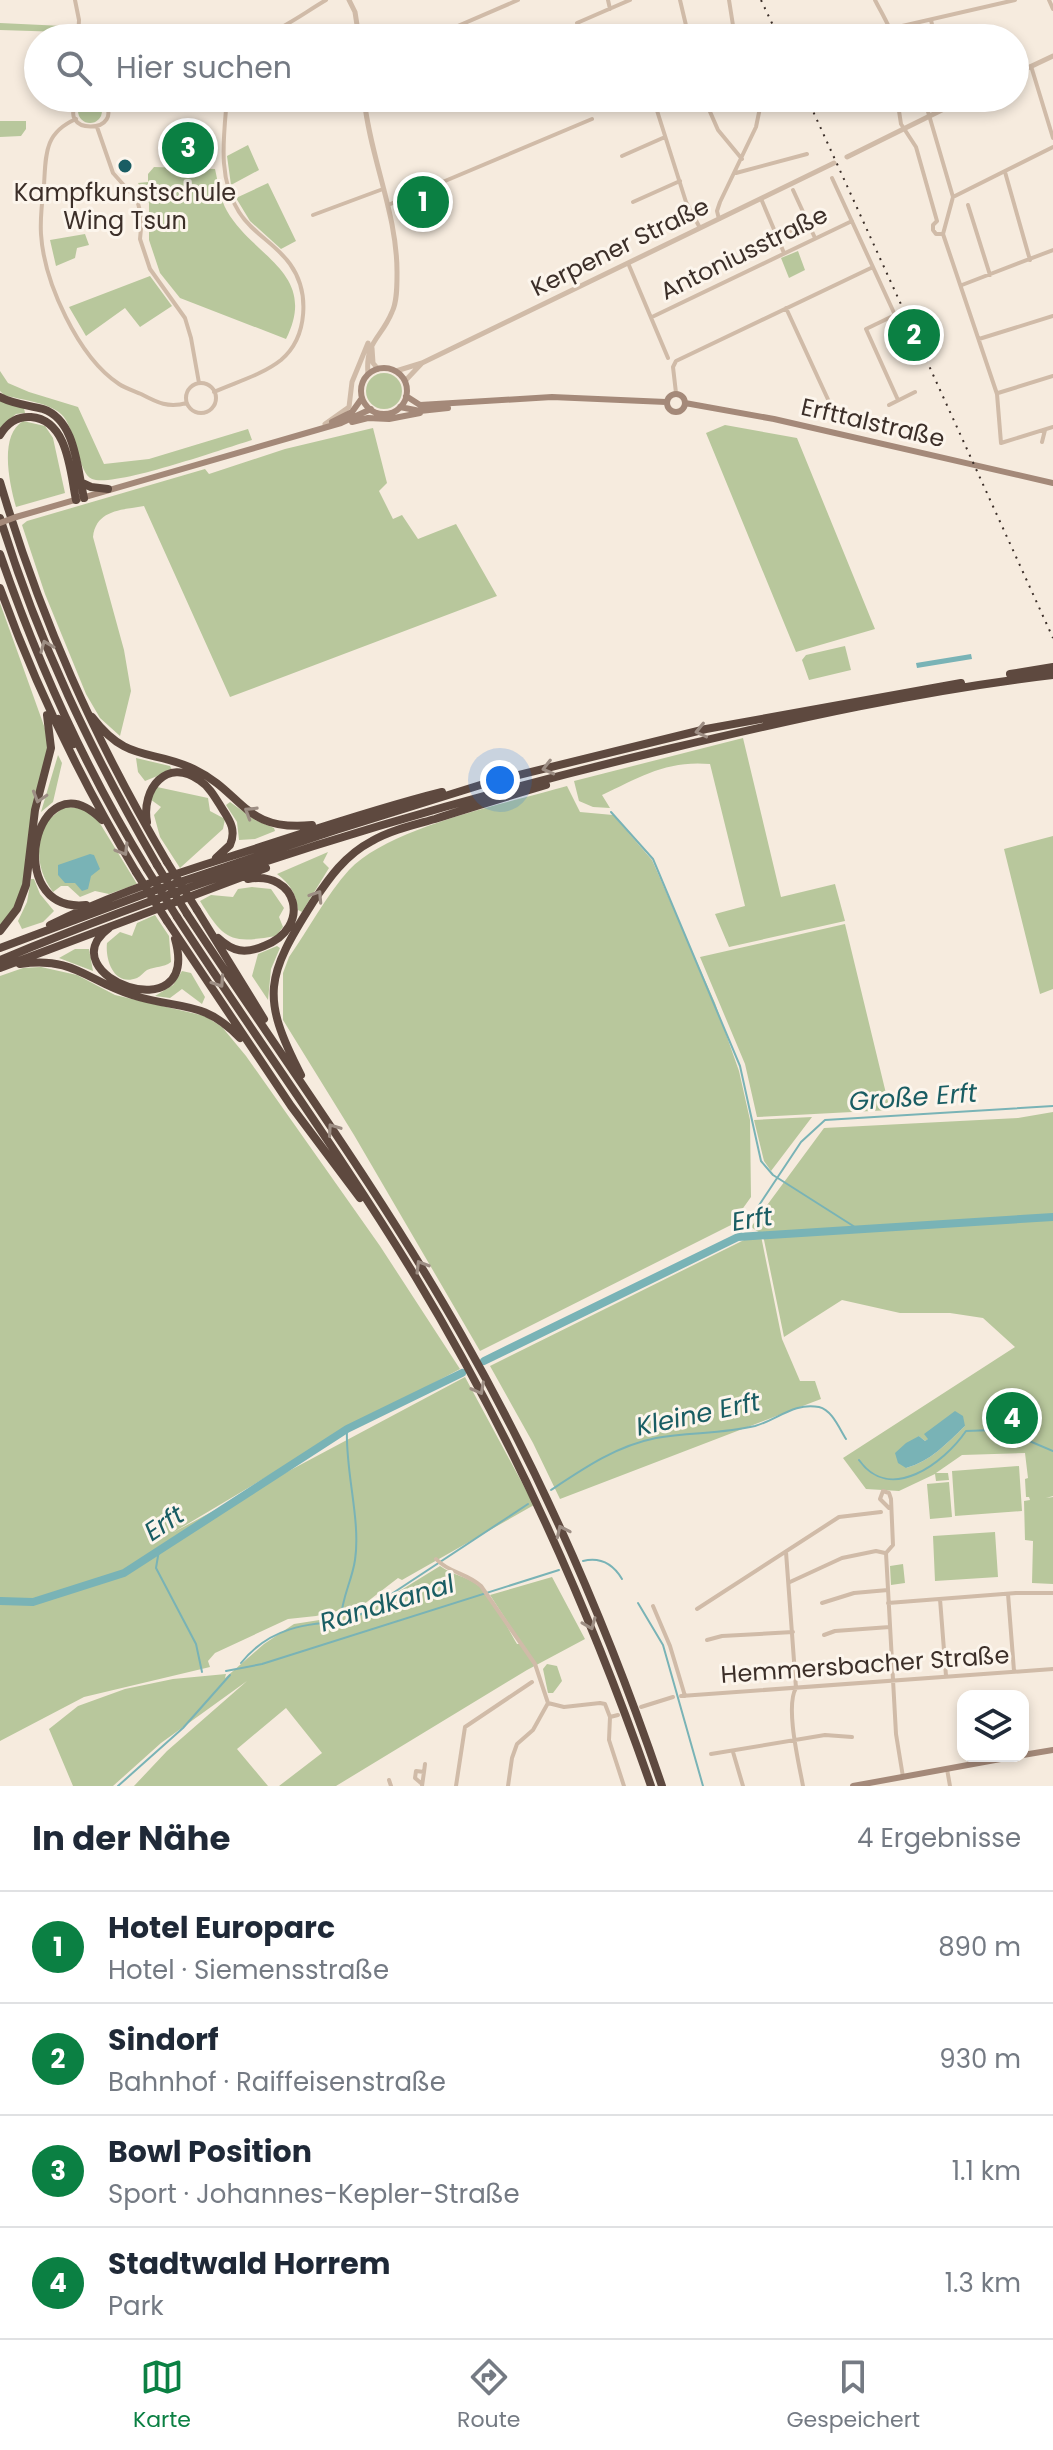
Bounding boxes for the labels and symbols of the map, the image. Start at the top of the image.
pin: 3 [162,118,214,178]
marker: Kampfkunstschule Wing Tsun [116,157,134,175]
pin: 1 [397,172,449,232]
place label: Kampfkunstschule Wing Tsun [14,176,236,237]
street label: Kerpener Straße [525,189,714,304]
street label: Antoniusstraße [655,198,833,307]
pin: 2 [888,305,940,365]
street label: Erfttalstraße [798,390,948,455]
one-way arrow [39,640,55,654]
one-way arrow [694,722,708,739]
one-way arrow [541,758,555,775]
your location [480,760,520,800]
one-way arrow [32,790,48,804]
one-way arrow [245,807,259,822]
one-way arrow [113,841,128,856]
one-way arrow [308,890,323,905]
one-way arrow [210,974,225,988]
water label: Große Erft [848,1075,979,1119]
one-way arrow [328,1123,343,1137]
water label: Erft [729,1198,776,1240]
one-way arrow [416,1260,431,1275]
one-way arrow [470,1381,485,1396]
water label: Kleine Erft [633,1383,764,1445]
pin: 4 [986,1388,1038,1448]
water label: Erft [137,1496,191,1549]
one-way arrow [555,1525,571,1540]
water label: Randkanal [315,1565,459,1641]
one-way arrow [581,1616,597,1630]
street label: Hemmersbacher Straße [720,1638,1010,1691]

